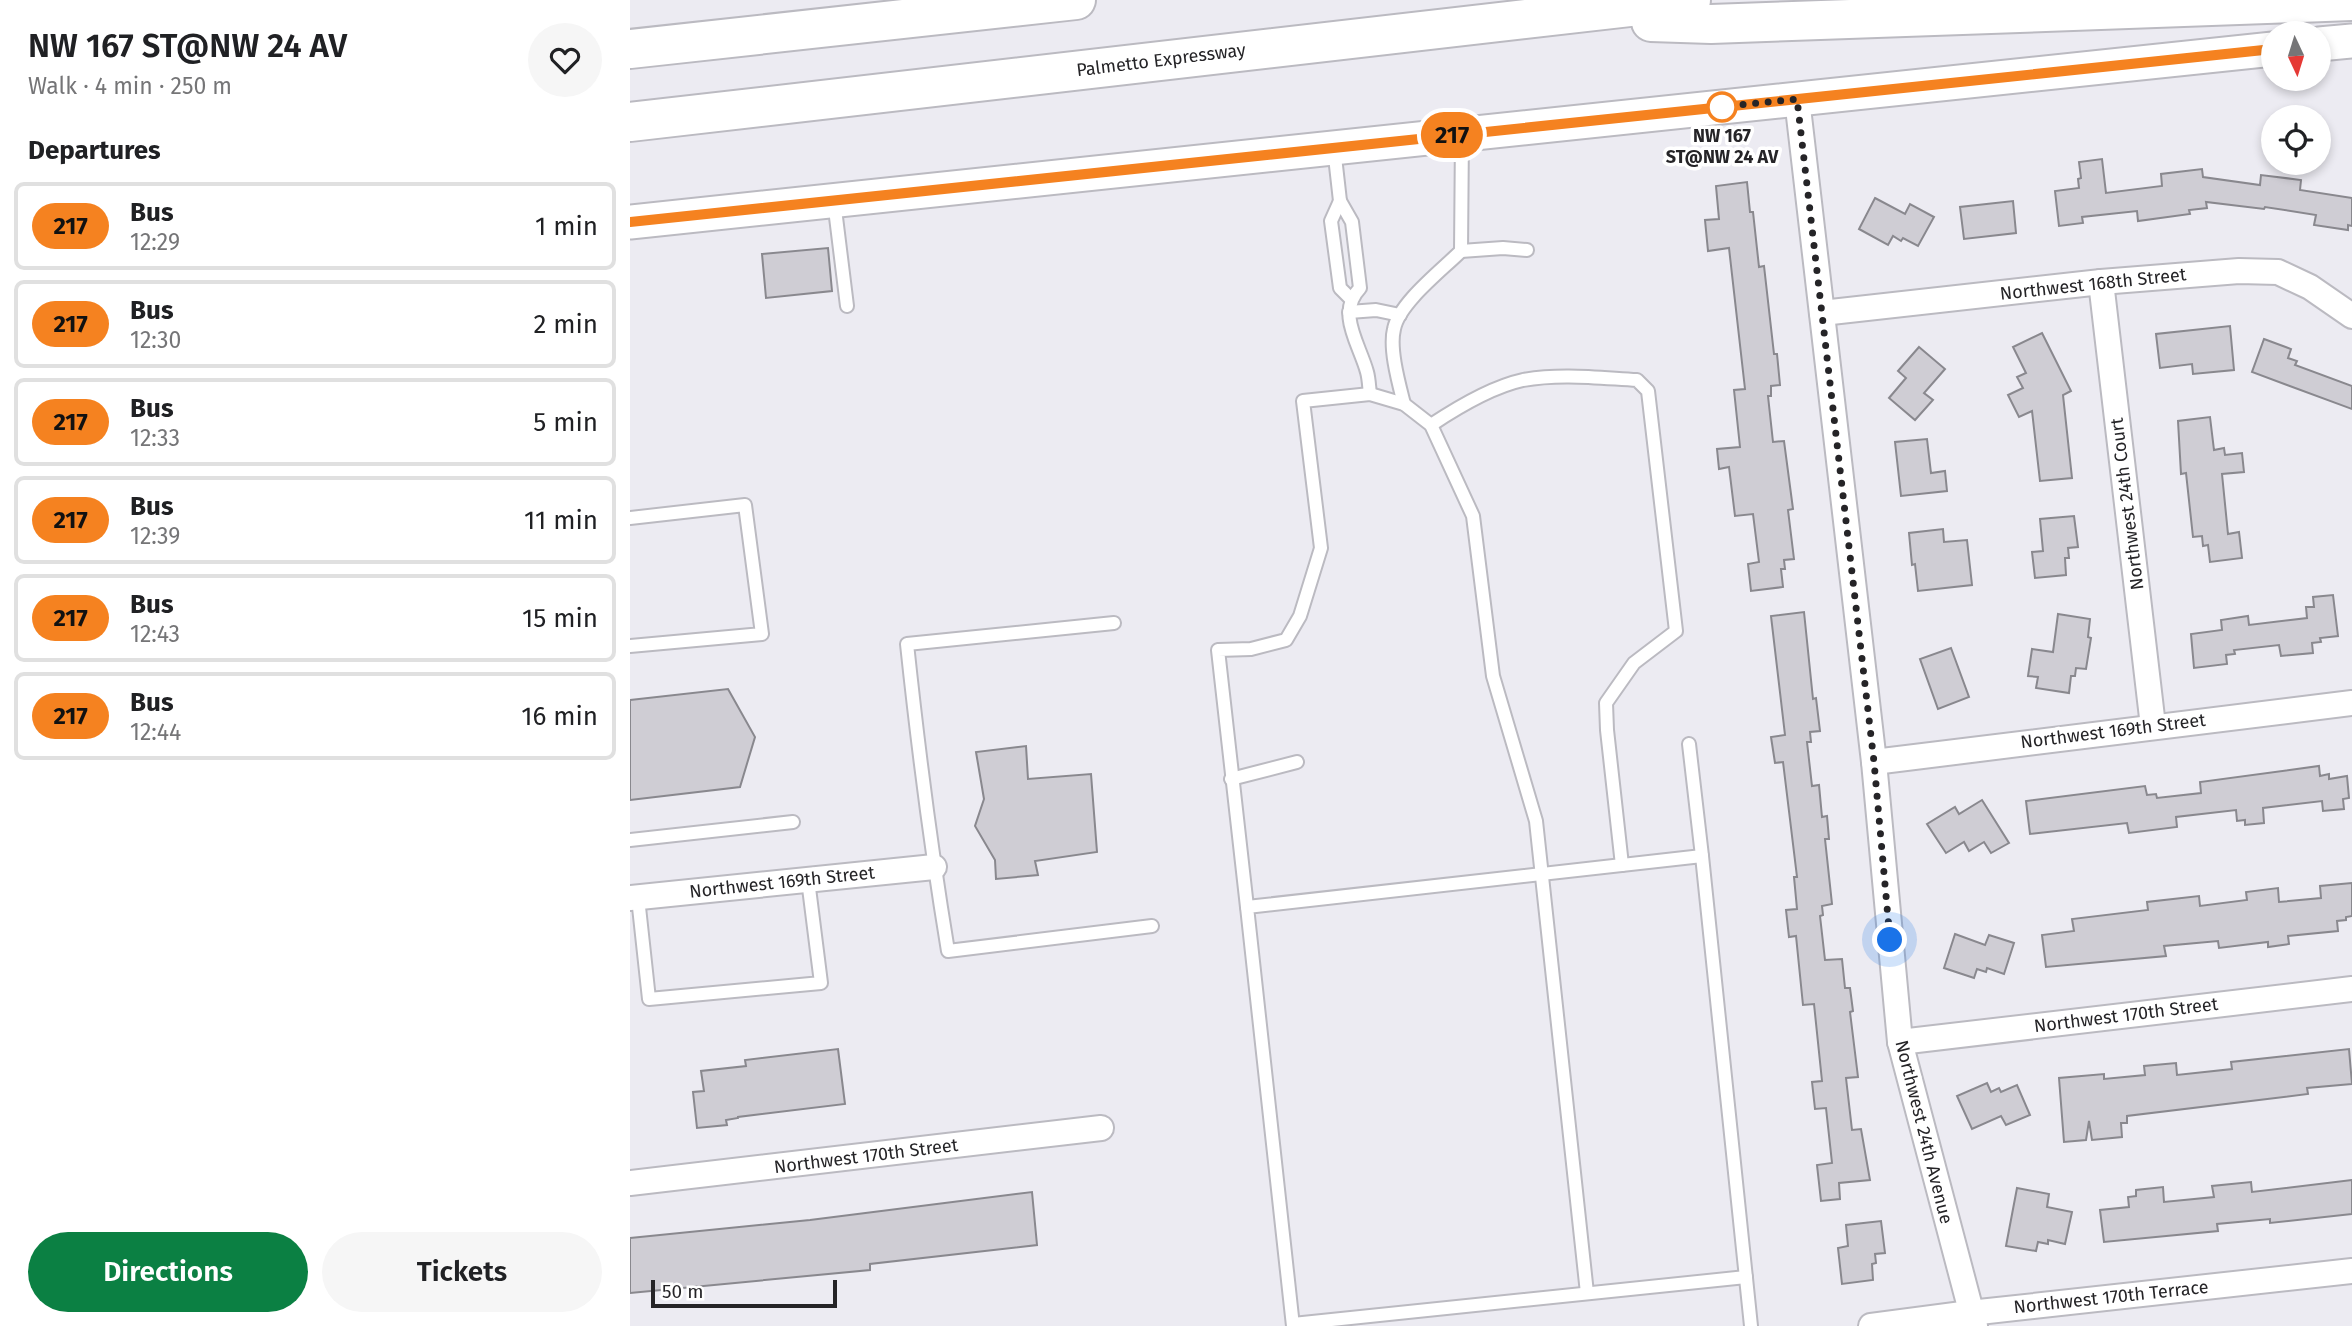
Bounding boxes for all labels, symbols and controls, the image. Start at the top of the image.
north arrow [2261,21,2331,91]
map controls [2261,21,2331,175]
button: heart [528,23,602,97]
text: NW 167 ST@NW 24 AV [28,26,347,66]
street label: Palmetto Expressway [1075,39,1247,81]
text: Walk · 4 min · 250 m [28,72,232,100]
marker: NW 167 ST@NW 24 AV [1707,92,1737,122]
button: locate [2261,105,2331,175]
line badge: 217 [1412,112,1492,158]
text: 217 [1435,121,1469,149]
place label: NW 167 ST@NW 24 AV [1666,125,1779,168]
text: Departures [28,135,161,166]
text: Bus [130,197,173,228]
text: 1 min [535,211,598,242]
text: 217 [53,212,88,240]
text: 12:29 [130,228,180,256]
street label: Northwest 168th Street [1999,263,2188,305]
text: Bus [130,295,173,326]
text: 2 min [533,309,598,340]
text: 217 [53,310,88,338]
text: 12:30 [130,326,181,354]
text: Bus [130,393,173,424]
text: 5 min [533,407,598,438]
text: 217 [53,408,88,436]
street label: Northwest 24th Court [2105,416,2148,591]
text: 12:33 [130,424,180,452]
text: Bus [130,491,173,522]
text: 11 min [524,505,598,536]
text: 217 [53,506,88,534]
text: 12:39 [130,522,180,550]
text: Bus [130,589,173,620]
text: 15 min [522,603,598,634]
text: 217 [53,604,88,632]
text: 12:43 [130,620,180,648]
text: Bus [130,687,173,718]
text: 16 min [521,701,598,732]
text: 217 [53,702,88,730]
street label: Northwest 169th Street [2019,709,2207,753]
text: 12:44 [130,718,181,746]
street label: Northwest 169th Street [688,861,876,903]
your location [1872,922,1907,957]
street label: Northwest 170th Street [2033,993,2220,1037]
street label: Northwest 24th Avenue [1890,1038,1958,1226]
street label: Northwest 170th Street [773,1134,960,1178]
button: Directions [28,1232,308,1312]
button: Tickets [322,1232,602,1312]
street label: Northwest 170th Terrace [2012,1276,2210,1318]
scale bar [651,1277,836,1309]
text: 50 m [662,1280,703,1303]

